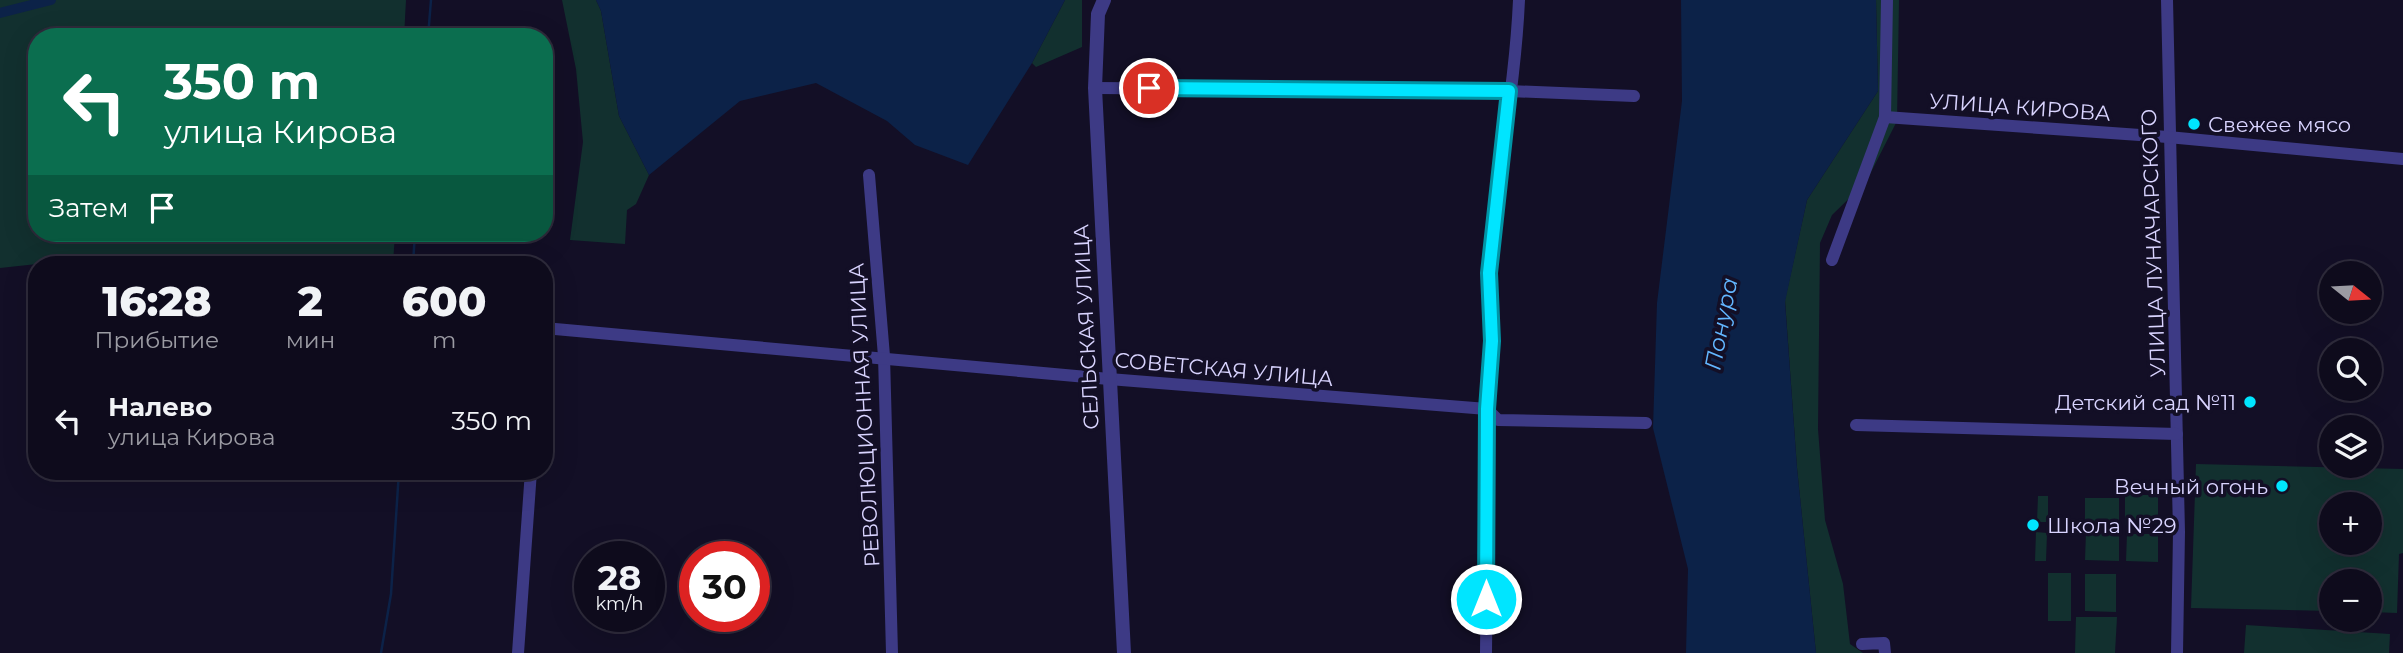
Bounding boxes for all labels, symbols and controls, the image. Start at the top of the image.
text: 350 m [164,52,320,111]
icon: left [49,56,140,147]
pin [1119,58,1179,118]
icon: arrive [1130,69,1168,107]
street label: УЛИЦА КИРОВА [1928,88,2112,126]
street label: УЛИЦА ЛУНАЧАРСКОГО [2136,108,2170,378]
text: улица Кирова [164,112,397,151]
place label: Свежее мясо [2208,112,2351,137]
marker: Свежее мясо [2186,116,2202,132]
icon: arrive [143,189,181,227]
text: Затем [49,192,129,224]
street label: СЕЛЬСКАЯ УЛИЦА [1068,223,1104,430]
north arrow [2319,261,2382,324]
map controls [2319,261,2382,632]
street label: РЕВОЛЮЦИОННАЯ УЛИЦА [844,262,884,568]
text: 16:28 [102,275,212,327]
text: 2 [298,275,323,327]
text: 600 [402,275,487,327]
water label: Понура [1698,275,1744,373]
text: Прибытие [94,326,219,354]
text: мин [286,326,335,354]
text: m [432,326,456,354]
button: search [2319,338,2382,401]
street label: СОВЕТСКАЯ УЛИЦА [1114,347,1335,391]
place label: Детский сад №11 [2055,390,2236,415]
text: Налево [108,391,212,423]
marker: Детский сад №11 [2242,394,2258,410]
icon: left [49,402,87,440]
text: 350 m [451,405,532,437]
button: layers [2319,415,2382,478]
text: улица Кирова [108,423,275,451]
place label: Вечный огонь [2114,474,2268,499]
marker: Вечный огонь [2274,478,2290,494]
button: + [2319,492,2382,555]
place label: Школа №29 [2047,513,2176,538]
marker: Школа №29 [2025,517,2041,533]
speed limit sign: 30 [679,541,770,632]
text: 28 [598,556,641,599]
position arrow [1449,562,1523,636]
button: − [2319,569,2382,632]
text: km/h [595,593,644,615]

